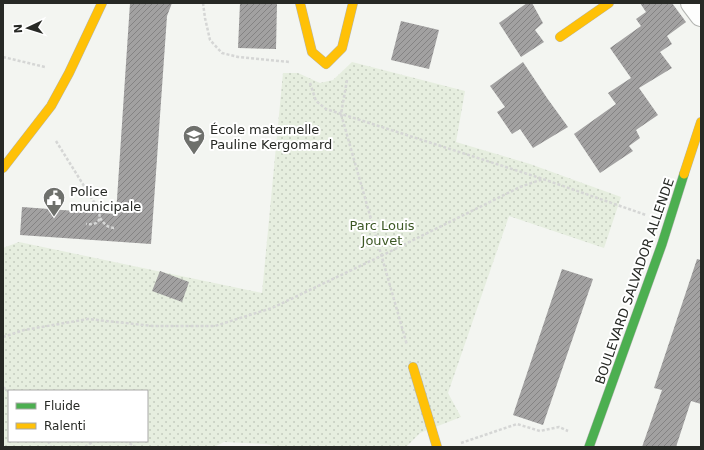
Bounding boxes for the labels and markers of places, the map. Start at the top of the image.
place label: École maternelle Pauline Kergomard [210,122,332,152]
school or university icon: École maternelle Pauline Kergomard [181,123,207,156]
place label: Police municipale [70,184,141,214]
public building icon: Police municipale [41,185,67,218]

